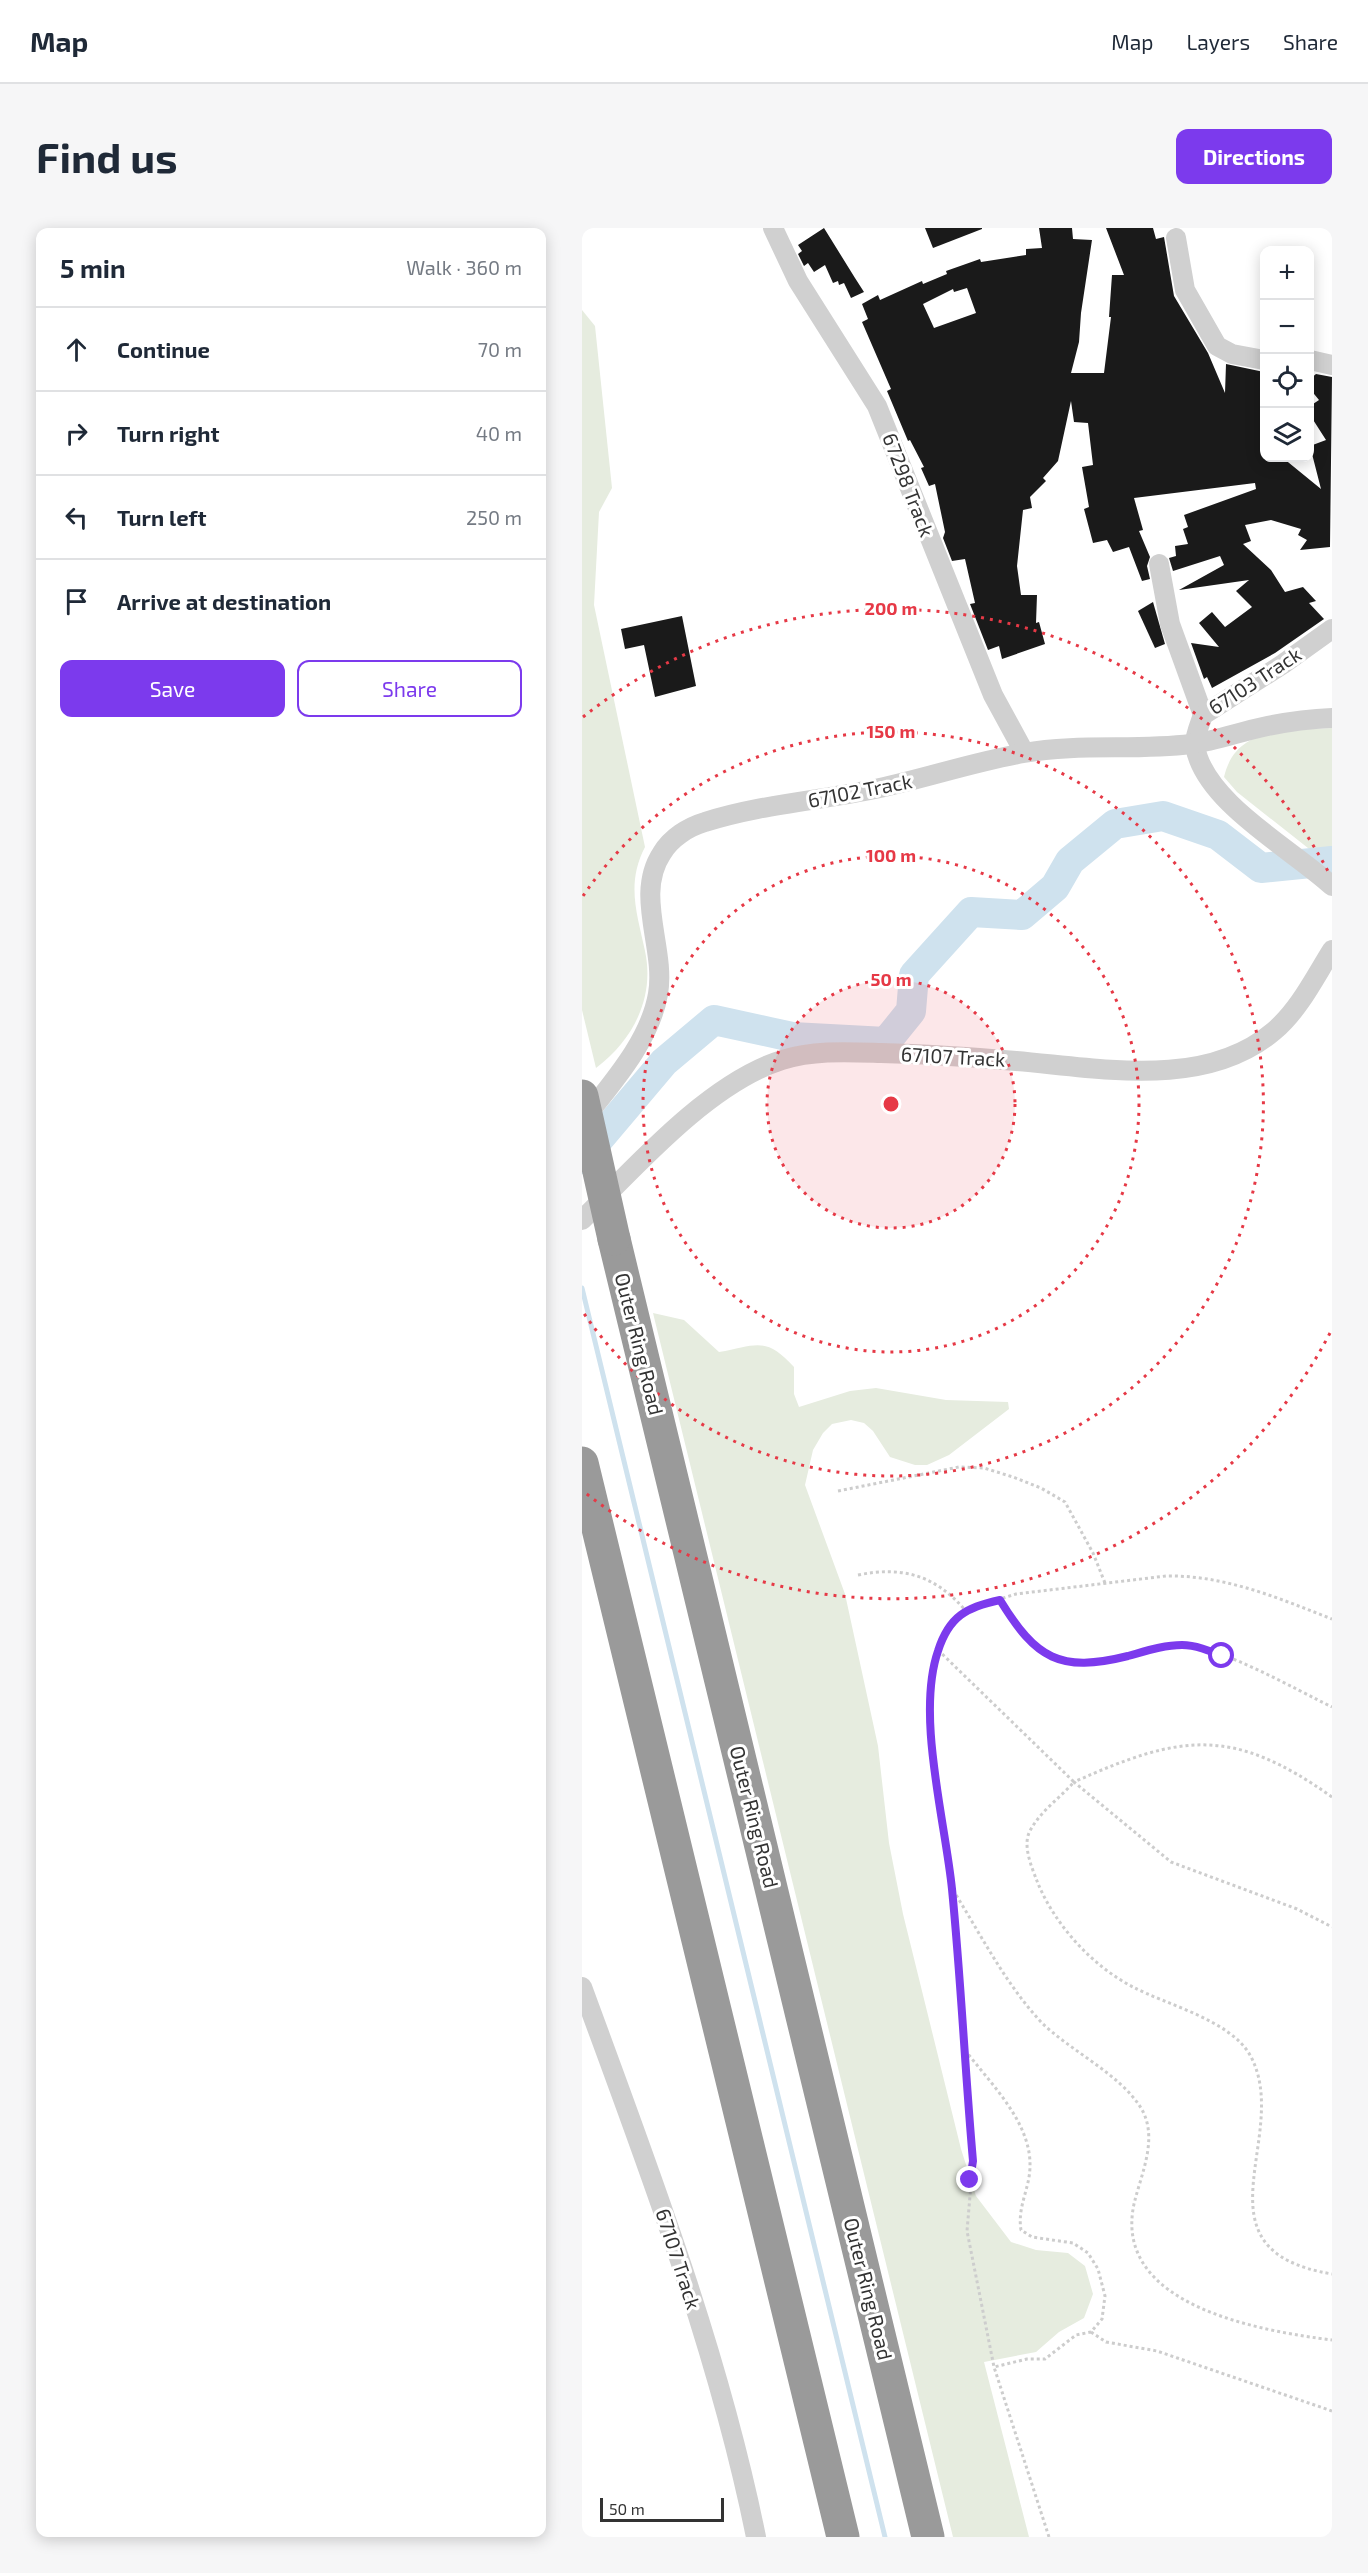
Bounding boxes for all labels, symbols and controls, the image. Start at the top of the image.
text: Map [30,24,88,58]
text: Map [1111,29,1153,54]
text: Layers [1186,29,1250,54]
text: Share [1283,29,1338,54]
button: Directions [1176,129,1332,184]
text: Find us [36,131,178,181]
map controls [1260,246,1314,462]
button: + [1260,246,1314,300]
text: 5 min [60,252,126,283]
text: Walk · 360 m [406,255,522,279]
button: − [1260,300,1314,354]
icon: ahead [60,333,93,366]
text: Continue [117,336,210,362]
text: 70 m [478,337,522,361]
button: locate [1260,354,1314,408]
button: layers [1260,408,1314,462]
icon: right [60,417,93,450]
text: Turn right [117,420,219,446]
text: 40 m [476,421,522,445]
street label: 67298 Track [878,429,940,540]
icon: left [60,501,93,534]
text: Turn left [117,504,206,530]
text: 250 m [466,505,522,529]
icon: arrive [60,585,93,618]
text: Arrive at destination [117,588,331,614]
text: 200 m [865,597,917,619]
street label: 67103 Track [1204,641,1305,719]
button: Save [60,660,285,717]
button: Share [297,660,522,717]
text: 150 m [867,720,915,742]
street label: 67102 Track [806,768,914,812]
text: 100 m [866,844,916,866]
text: 50 m [870,968,912,990]
street label: 67107 Track [900,1041,1006,1071]
centre of rings [881,1094,901,1114]
street label: Outer Ring Road [611,1270,669,1417]
route start [1208,1642,1234,1668]
street label: Outer Ring Road [726,1743,784,1890]
route end [956,2166,982,2192]
street label: 67107 Track [651,2205,707,2312]
street label: Outer Ring Road [840,2215,898,2362]
scale bar [600,2495,724,2522]
text: 50 m [609,2499,645,2518]

